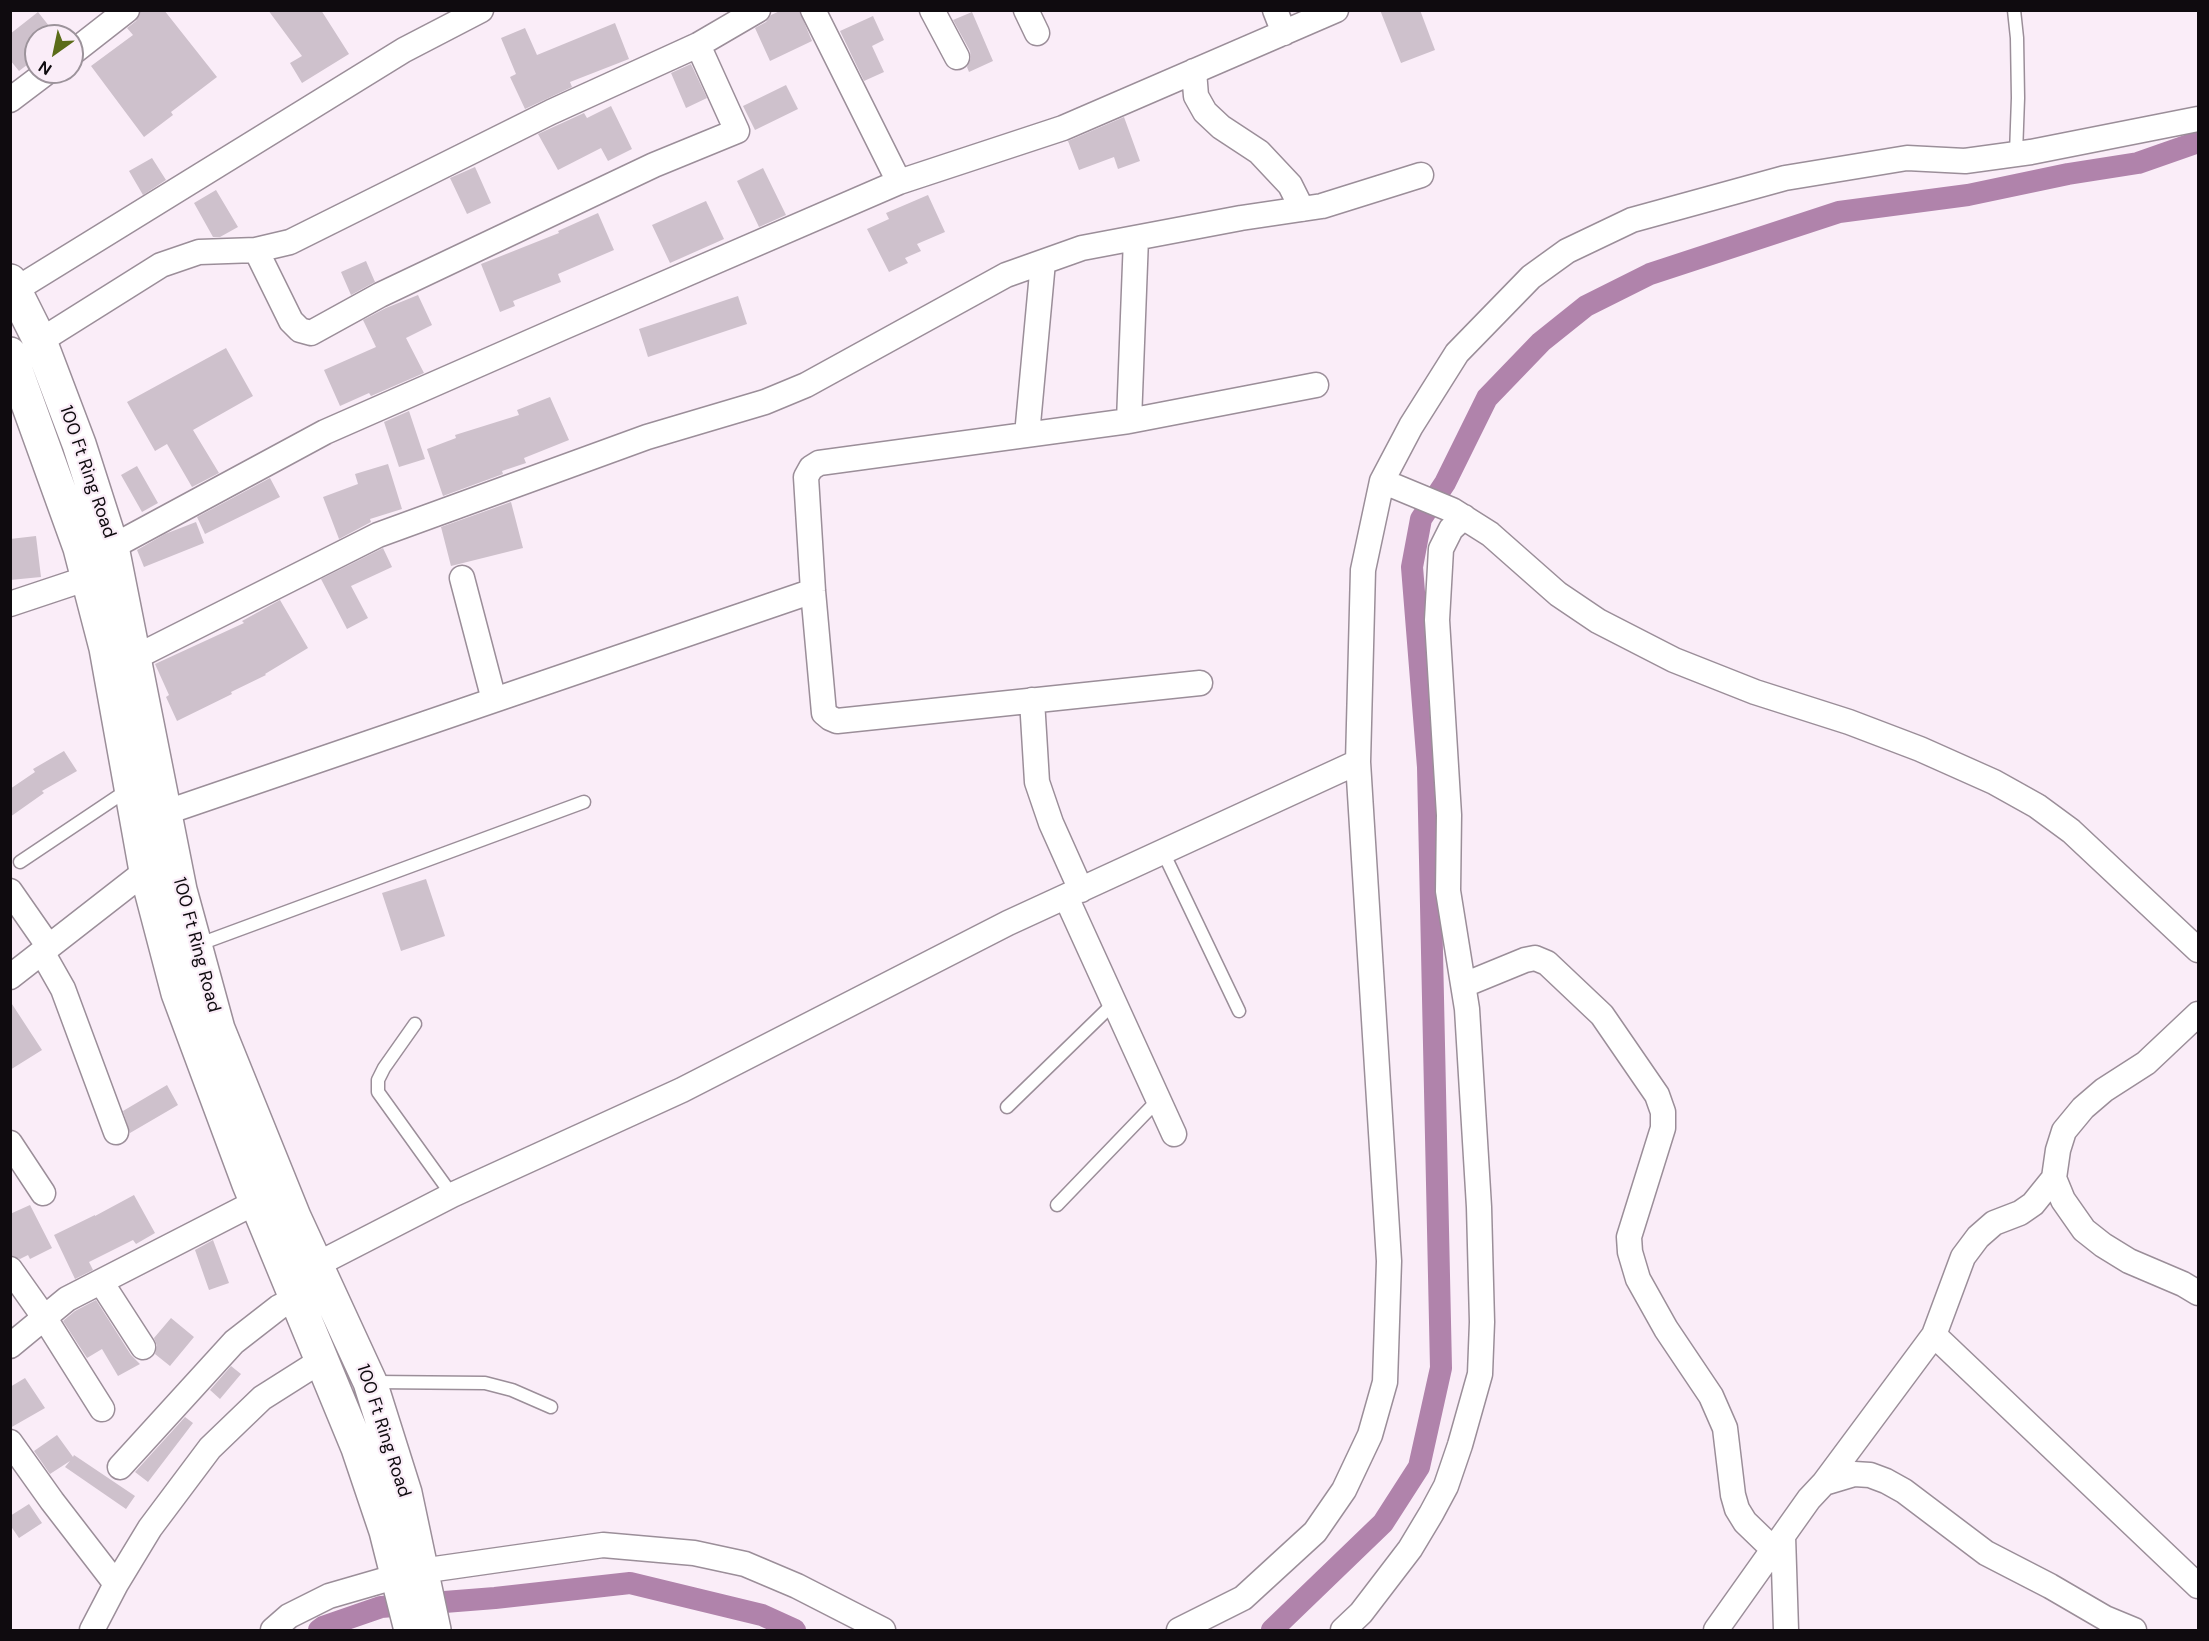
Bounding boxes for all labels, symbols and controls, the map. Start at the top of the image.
north arrow [24,24,84,84]
text: N [34,56,56,80]
street label: 100 Ft Ring Road [54,403,120,541]
street label: 100 Ft Ring Road [168,875,224,1015]
street label: 100 Ft Ring Road [351,1362,415,1500]

